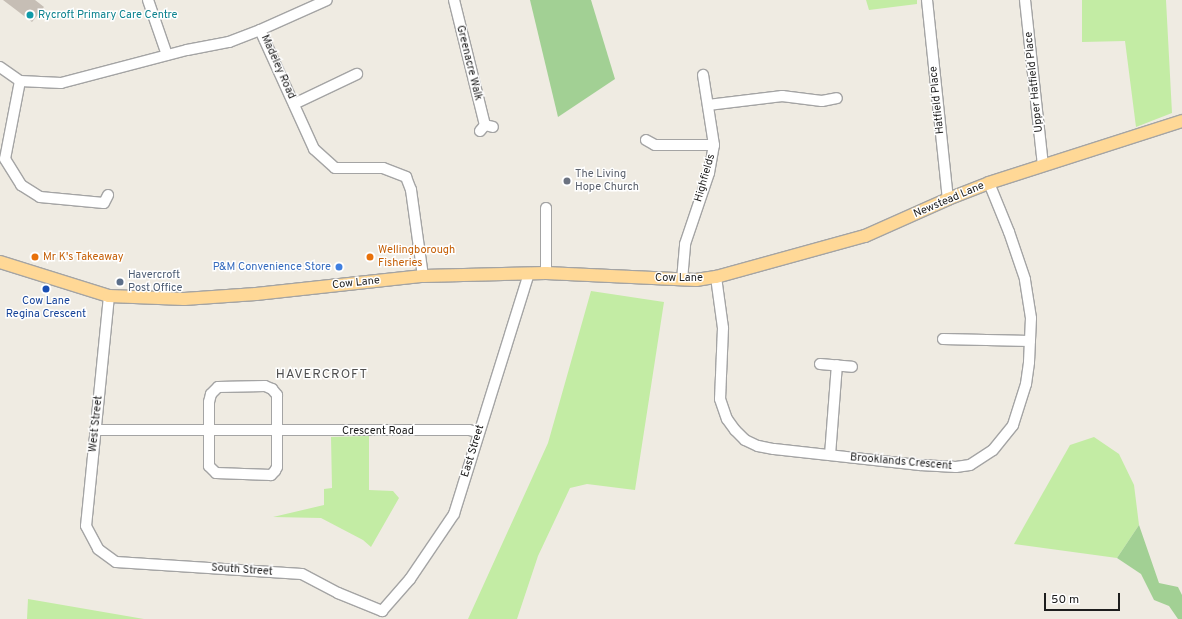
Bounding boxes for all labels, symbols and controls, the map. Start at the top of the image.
place label: Rycroft Primary Care Centre [38,8,177,22]
marker: Rycroft Primary Care Centre [25,10,35,20]
street label: Greenacre Walk [453,24,485,102]
street label: Upper Hatfield Place [1022,31,1046,133]
street label: Madeley Road [258,33,298,101]
street label: Hatfield Place [927,65,947,135]
street label: Highfields [692,152,718,204]
place label: The Living Hope Church [575,168,639,194]
marker: The Living Hope Church [562,176,572,186]
street label: Newstead Lane [912,179,986,221]
place label: Wellingborough Fisheries [378,244,455,270]
place label: Mr K's Takeaway [43,250,124,264]
marker: Mr K's Takeaway [30,252,40,262]
marker: Wellingborough Fisheries [365,252,375,262]
place label: P&M Convenience Store [213,260,331,274]
marker: P&M Convenience Store [334,262,344,272]
place label: Havercroft Post Office [128,269,183,295]
street label: Cow Lane [655,271,703,285]
street label: Cow Lane [331,274,381,292]
marker: Havercroft Post Office [115,277,125,287]
marker: Cow Lane Regina Crescent [41,284,51,294]
place label: Cow Lane Regina Crescent [6,295,86,321]
district label: HAVERCROFT [276,367,368,383]
street label: West Street [86,395,106,453]
street label: East Street [459,423,487,479]
street label: Crescent Road [342,424,414,438]
street label: Brooklands Crescent [849,451,953,473]
street label: South Street [211,561,273,579]
scale bar [1046,585,1122,611]
text: 50 m [1051,592,1079,608]

